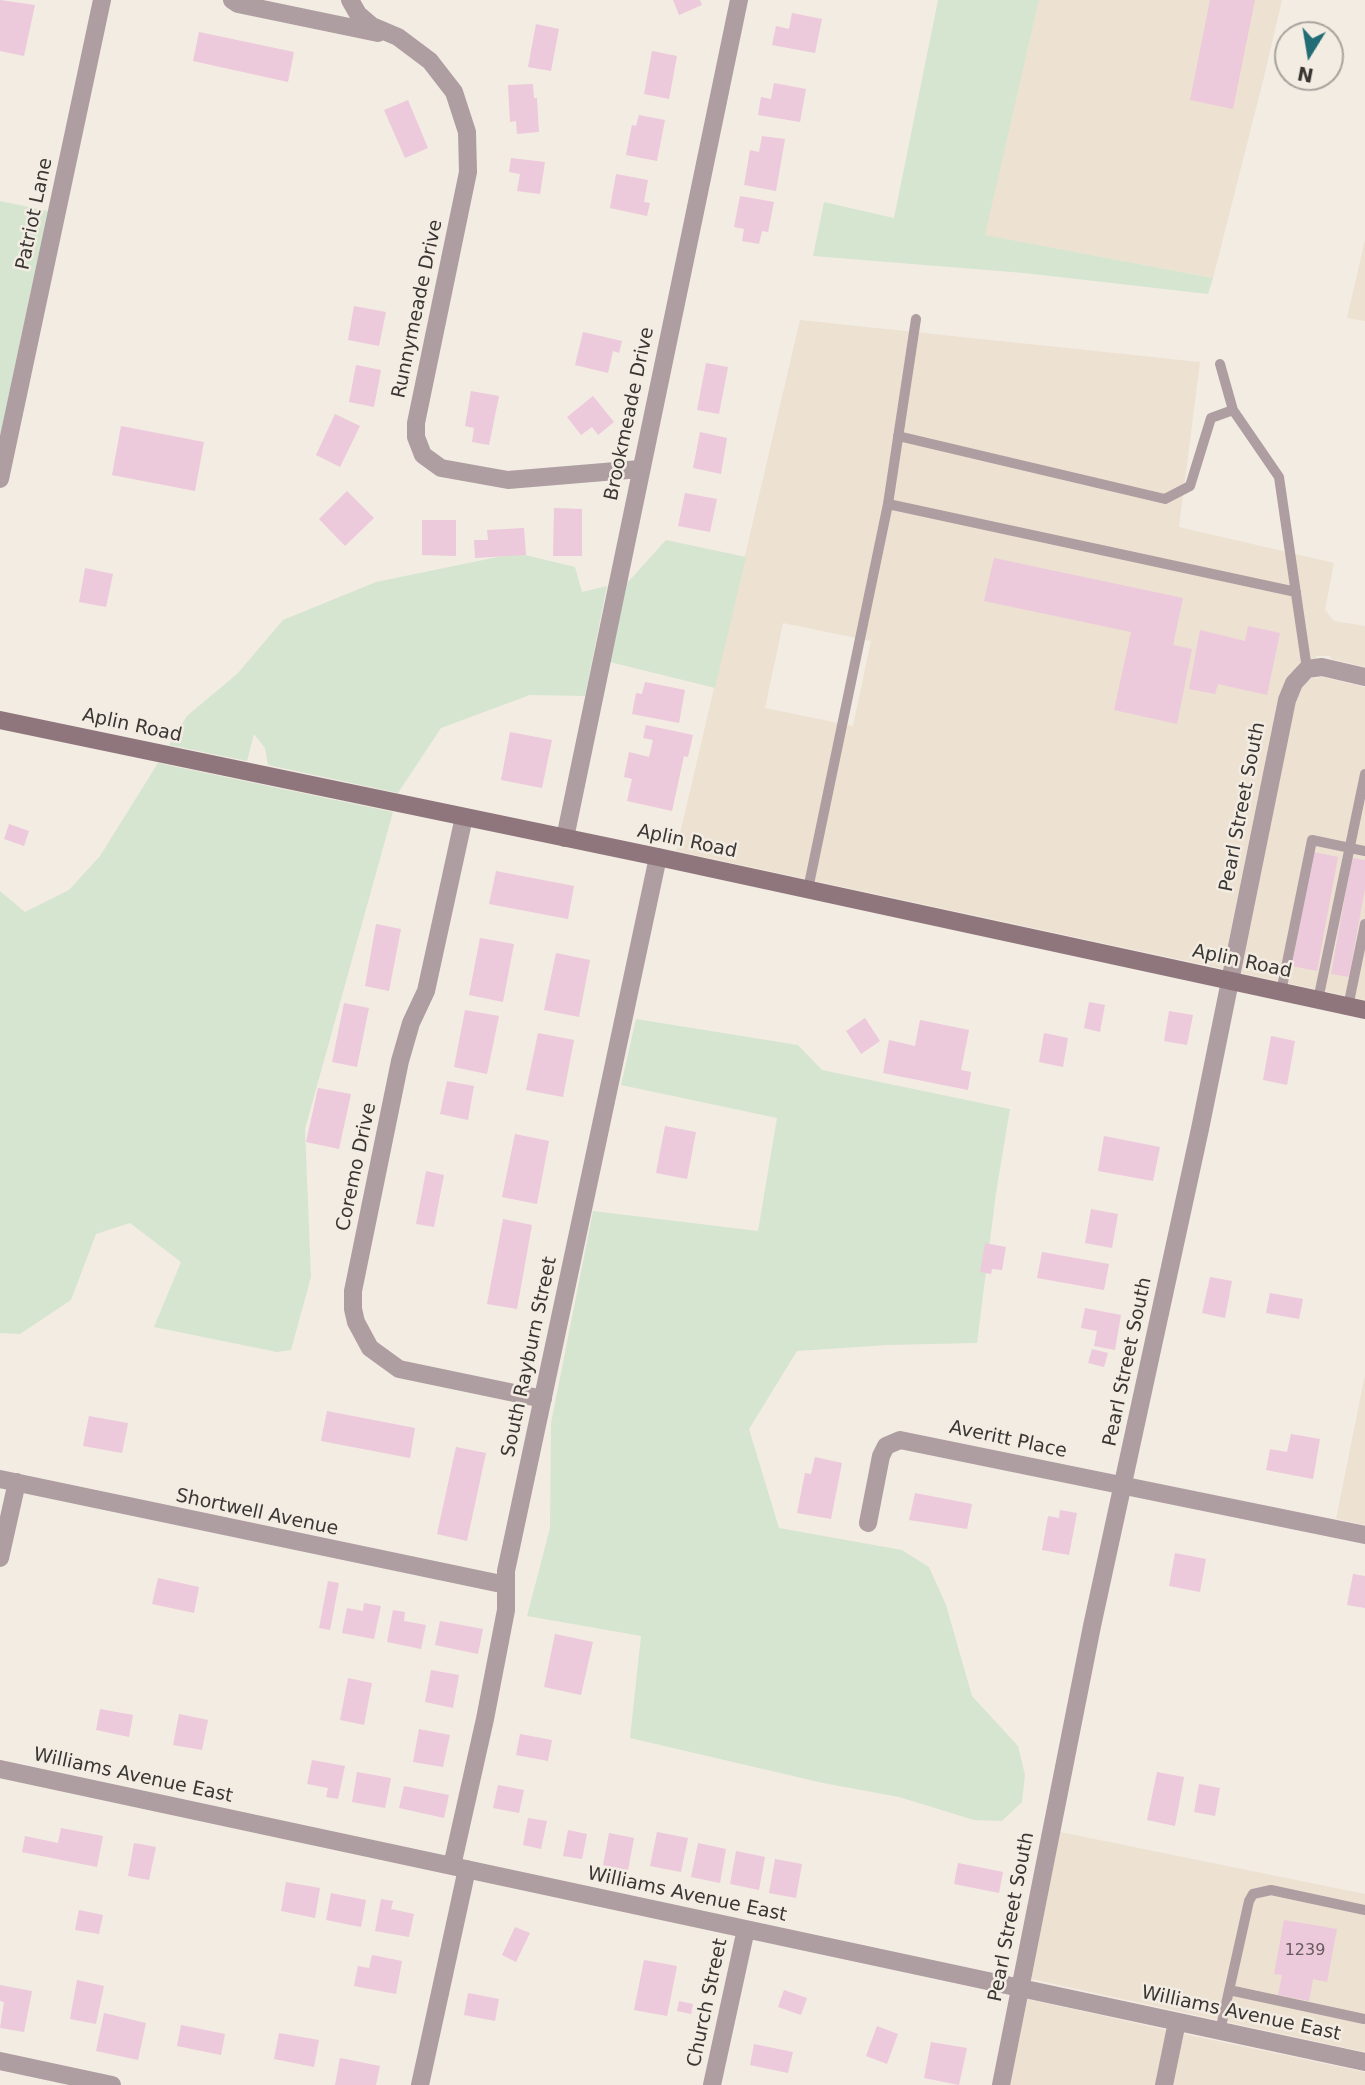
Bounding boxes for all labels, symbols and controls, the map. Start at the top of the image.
north arrow [1274,21,1344,91]
text: N [1295,62,1315,87]
street label: Patriot Lane [12,156,58,272]
street label: Runnymeade Drive [388,218,448,400]
street label: Brookmeade Drive [600,325,660,503]
street label: Aplin Road [80,704,184,748]
street label: Pearl Street South [1215,720,1271,894]
street label: Aplin Road [635,820,739,864]
street label: Aplin Road [1190,940,1294,984]
street label: Coremo Drive [332,1101,382,1233]
street label: South Rayburn Street [498,1255,562,1459]
street label: Pearl Street South [1099,1275,1157,1449]
street label: Averitt Place [947,1416,1069,1464]
street label: Shortwell Avenue [174,1485,340,1541]
street label: Williams Avenue East [31,1744,235,1808]
street label: Pearl Street South [984,1830,1040,2004]
street label: Williams Avenue East [585,1863,789,1927]
street label: Church Street [683,1937,733,2069]
house number: 1239 [1285,1941,1325,1961]
street label: Williams Avenue East [1139,1982,1343,2046]

